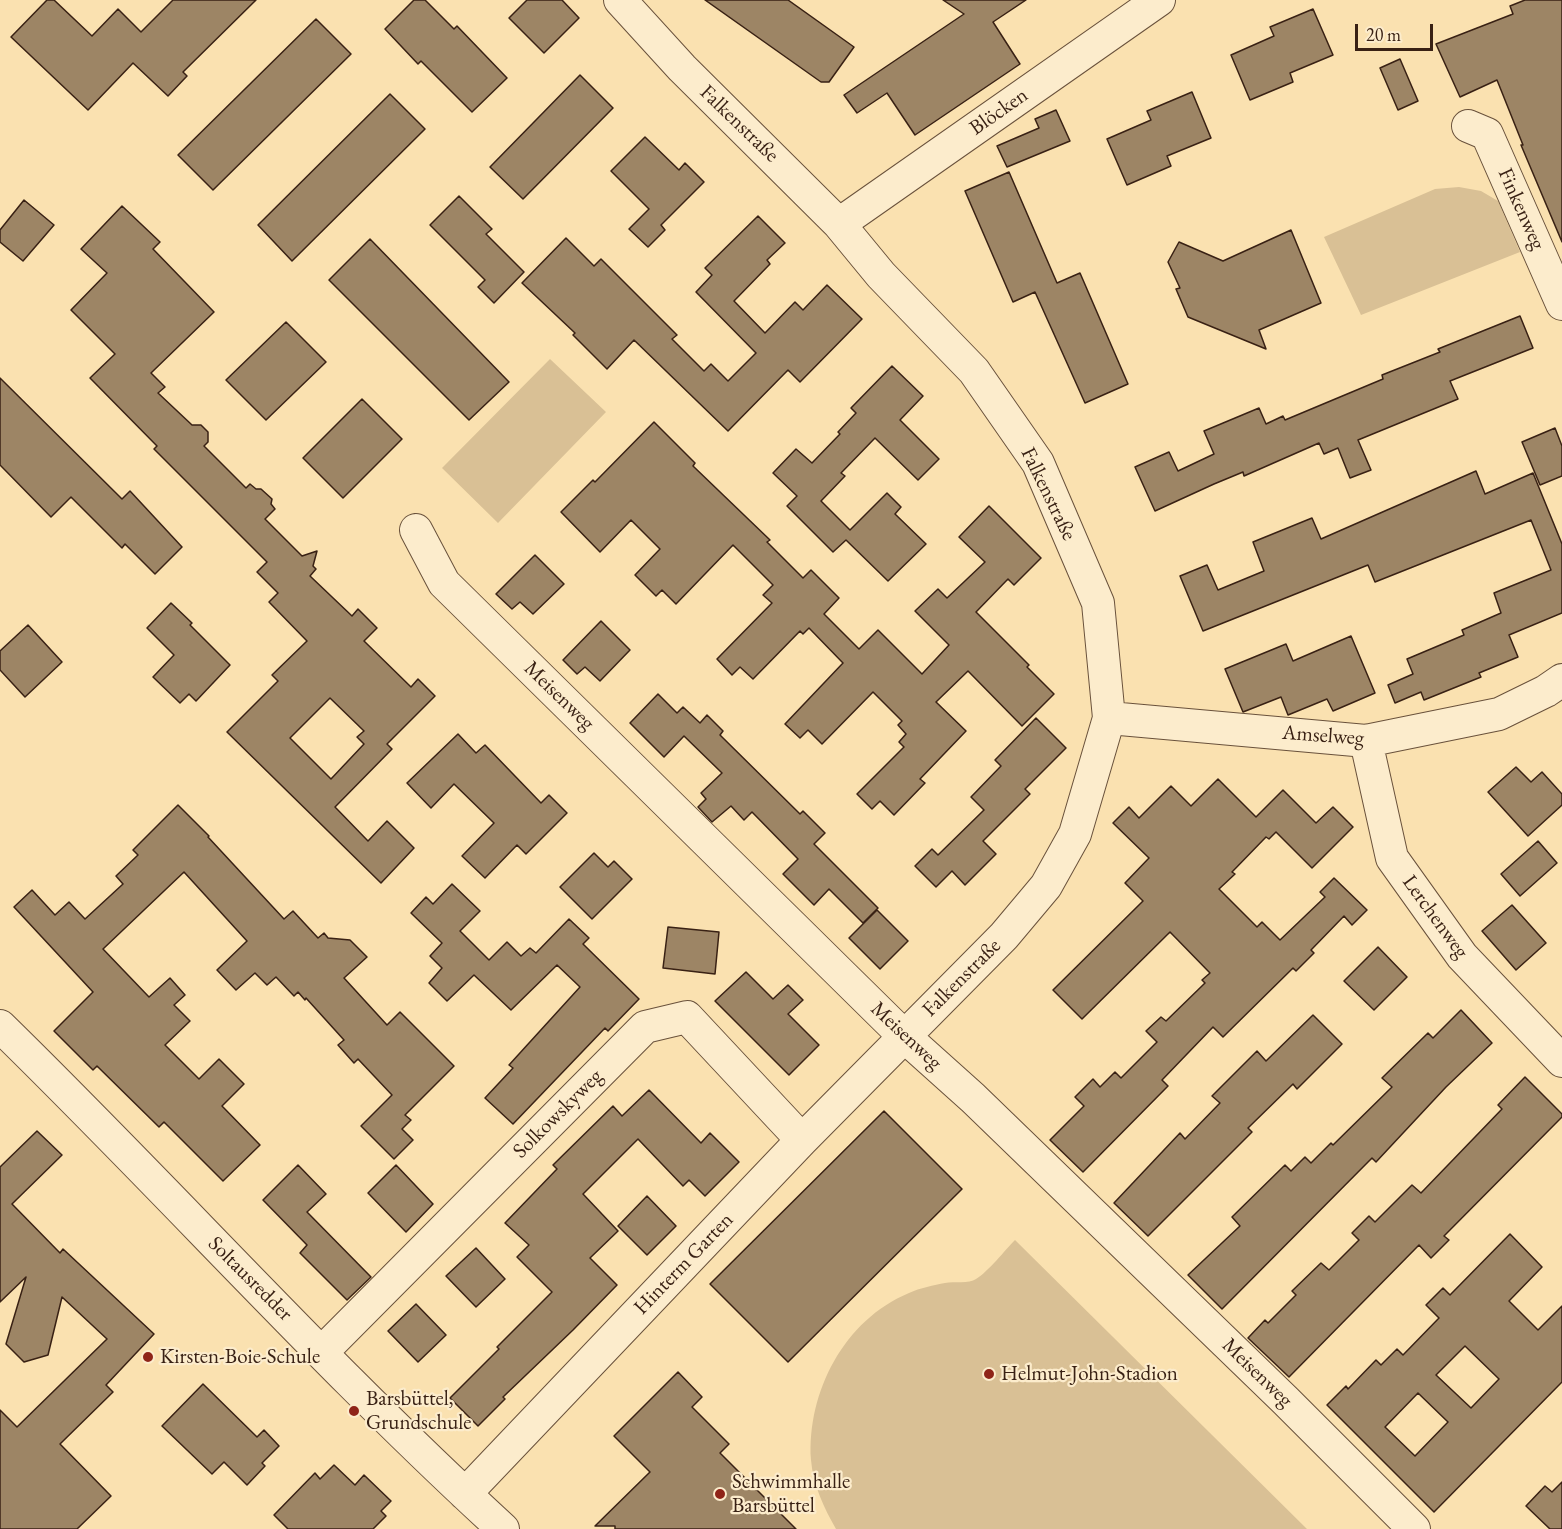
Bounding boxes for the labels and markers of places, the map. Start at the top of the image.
place label: Kirsten-Boie-Schule [160,1344,320,1370]
marker: Kirsten-Boie-Schule [141,1350,155,1364]
place label: Helmut-John-Stadion [1001,1361,1178,1387]
marker: Helmut-John-Stadion [982,1367,996,1381]
place label: Barsbüttel, Grundschule [366,1386,472,1436]
marker: Barsbüttel, Grundschule [347,1404,361,1418]
place label: Schwimmhalle Barsbüttel [732,1469,850,1519]
marker: Schwimmhalle Barsbüttel [713,1487,727,1501]

